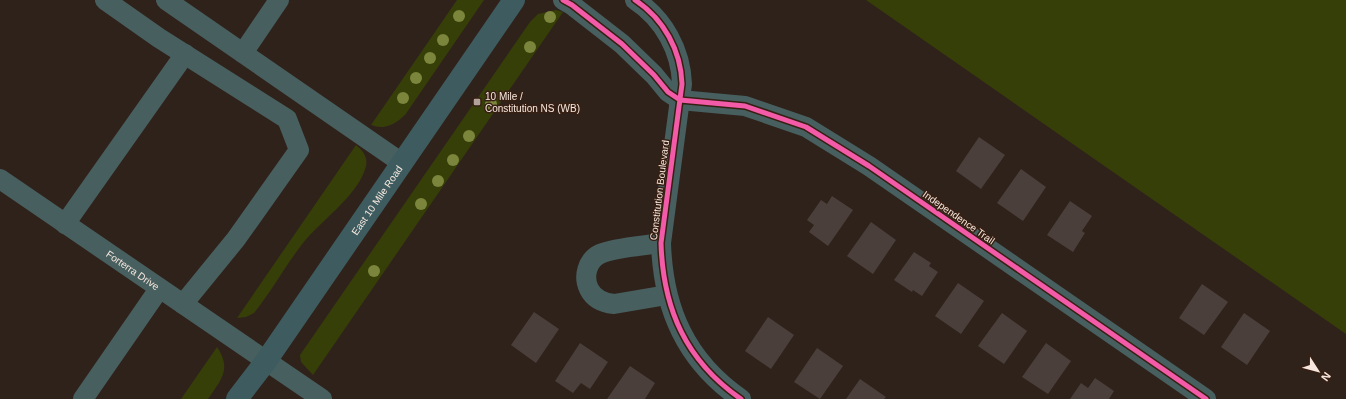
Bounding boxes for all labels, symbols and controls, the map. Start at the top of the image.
place label: 10 Mile / Constitution NS (WB) [485,91,580,114]
marker: 10 Mile / Constitution NS (WB) [472,97,482,107]
street label: Constitution Boulevard [648,139,671,241]
street label: East 10 Mile Road [349,164,405,237]
street label: Independence Trail [921,189,997,246]
street label: Forterra Drive [104,248,162,292]
north arrow [1298,351,1338,391]
text: N [1319,370,1333,384]

